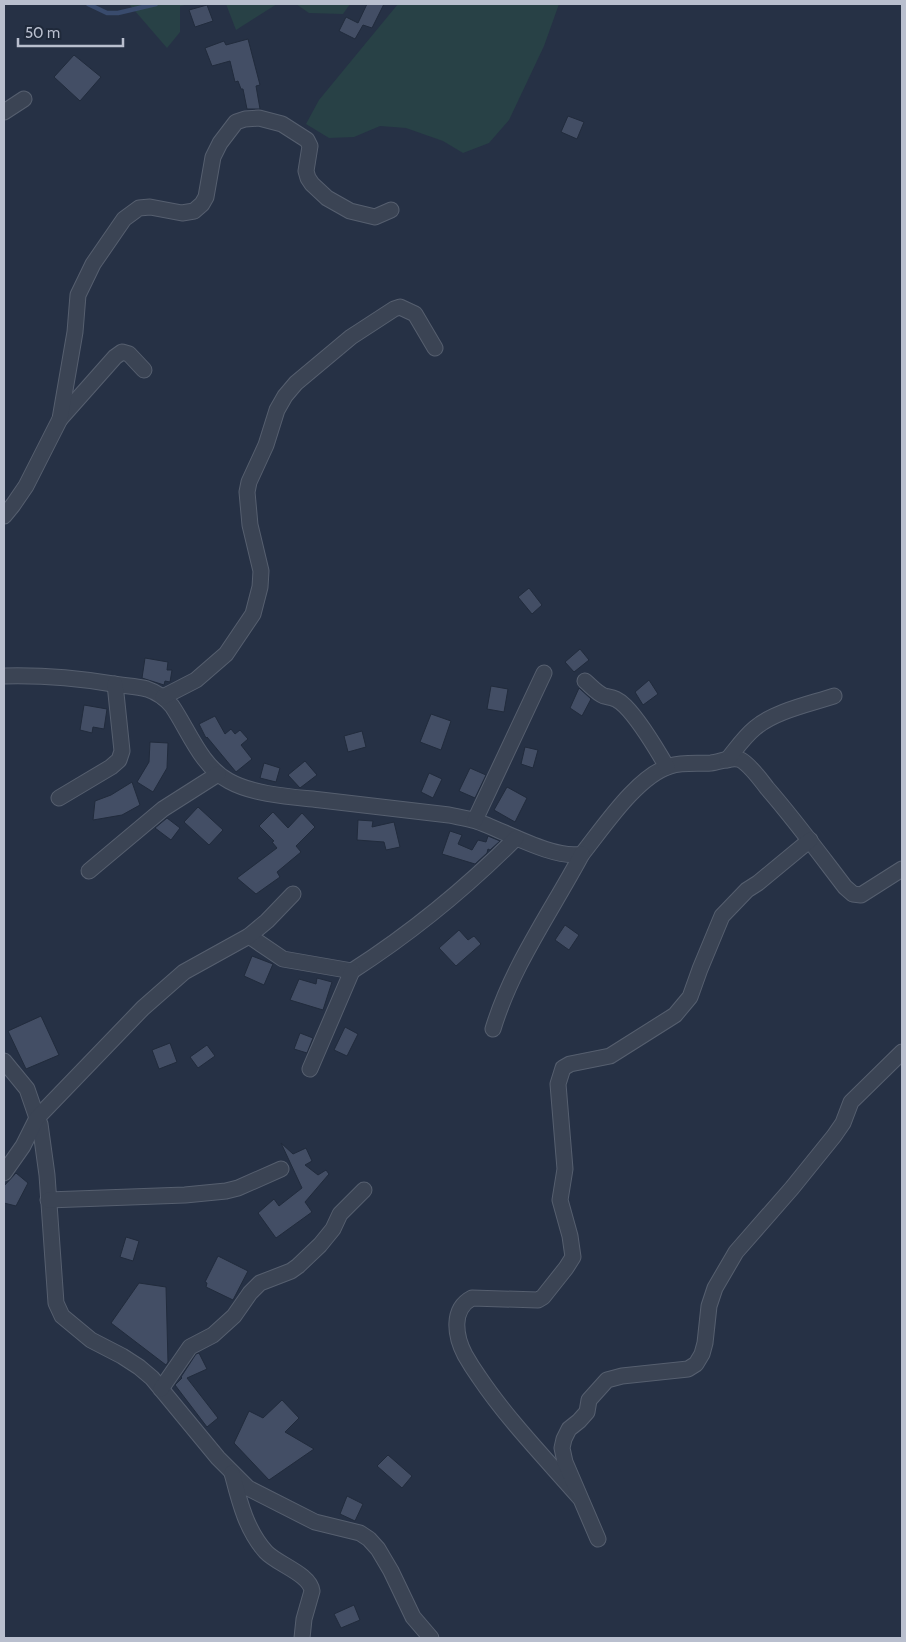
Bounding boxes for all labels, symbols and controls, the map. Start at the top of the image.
scale bar [18,15,122,47]
text: 50 m [25,24,60,42]

